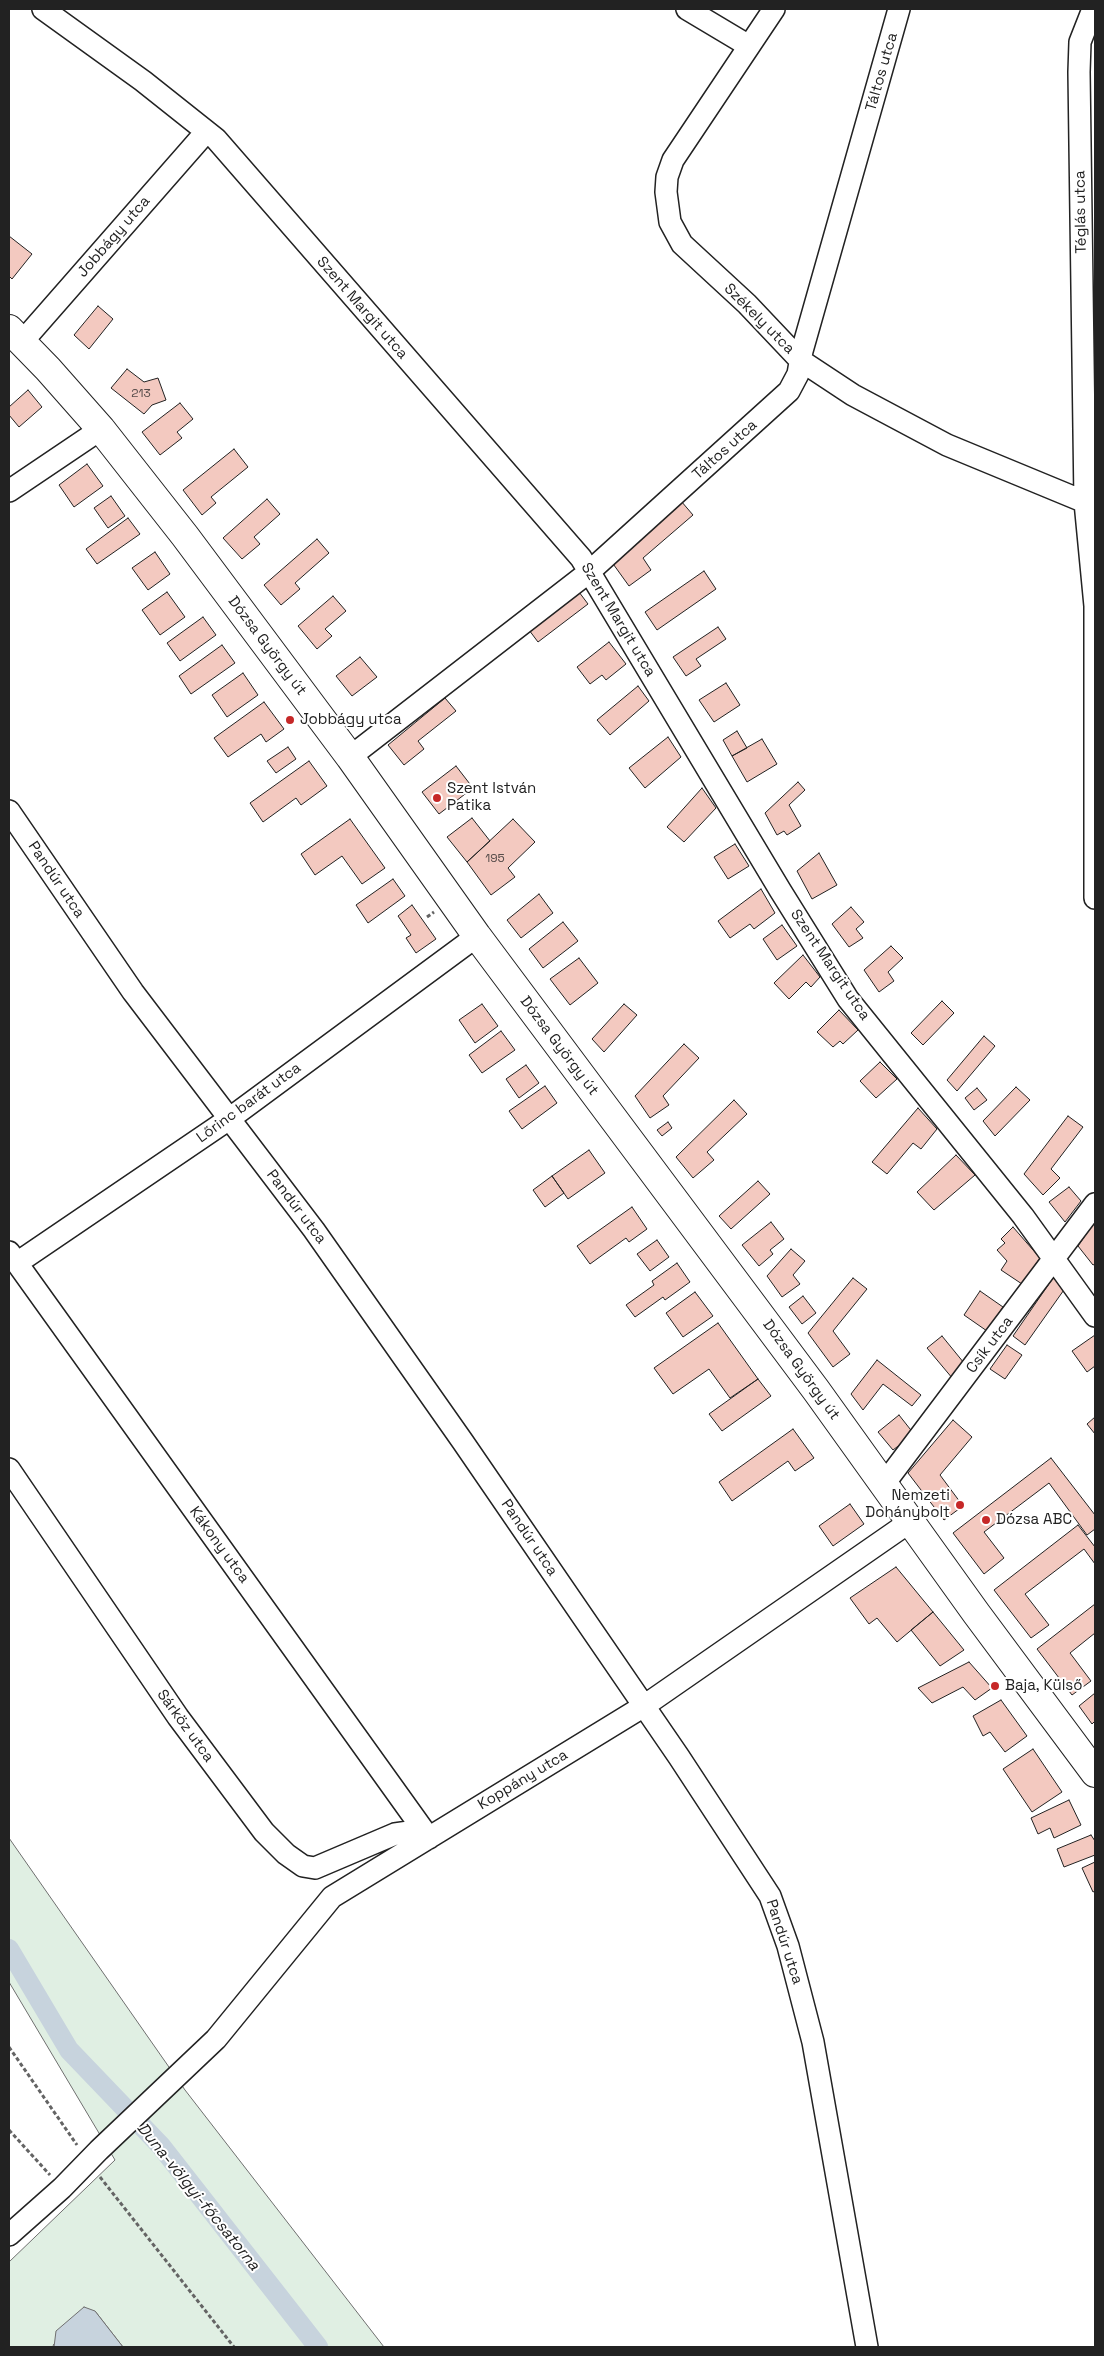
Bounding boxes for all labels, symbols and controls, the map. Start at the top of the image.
street label: Táltos utca [862,31,902,113]
street label: Téglás utca [1071,170,1091,254]
street label: Jobbágy utca [74,193,154,281]
street label: Szent Margit utca [313,253,411,363]
street label: Székely utca [720,280,798,358]
house number: 213 [131,387,151,401]
street label: Táltos utca [689,416,761,484]
street label: Szent Margit utca [577,560,659,680]
street label: Dózsa György út [224,593,310,699]
place label: Jobbágy utca [300,711,402,729]
marker: Jobbágy utca [284,714,296,726]
place label: Szent István Patika [447,780,536,815]
marker: Szent István Patika [431,792,443,804]
street label: Pandúr utca [24,838,88,922]
house number: 195 [485,852,505,866]
street label: Szent Margit utca [786,906,874,1024]
street label: Dózsa György út [516,993,602,1099]
street label: Lőrinc barát utca [193,1059,305,1147]
street label: Pandúr utca [262,1166,330,1248]
street label: Csík utca [963,1313,1017,1377]
street label: Dózsa György út [759,1316,843,1424]
place label: Nemzeti Dohánybolt [865,1487,950,1522]
street label: Pandúr utca [497,1496,561,1580]
marker: Nemzeti Dohánybolt [954,1499,966,1511]
street label: Kákony utca [185,1503,253,1587]
place label: Dózsa ABC [996,1511,1072,1529]
marker: Dózsa ABC [980,1514,992,1526]
place label: Baja, Külső [1005,1677,1083,1695]
marker: Baja, Külső [989,1680,1001,1692]
street label: Sárköz utca [153,1686,217,1766]
street label: Koppány utca [475,1746,571,1814]
street label: Pandúr utca [762,1897,806,1987]
water label: Duna-völgyi-főcsatorna [133,2119,263,2275]

